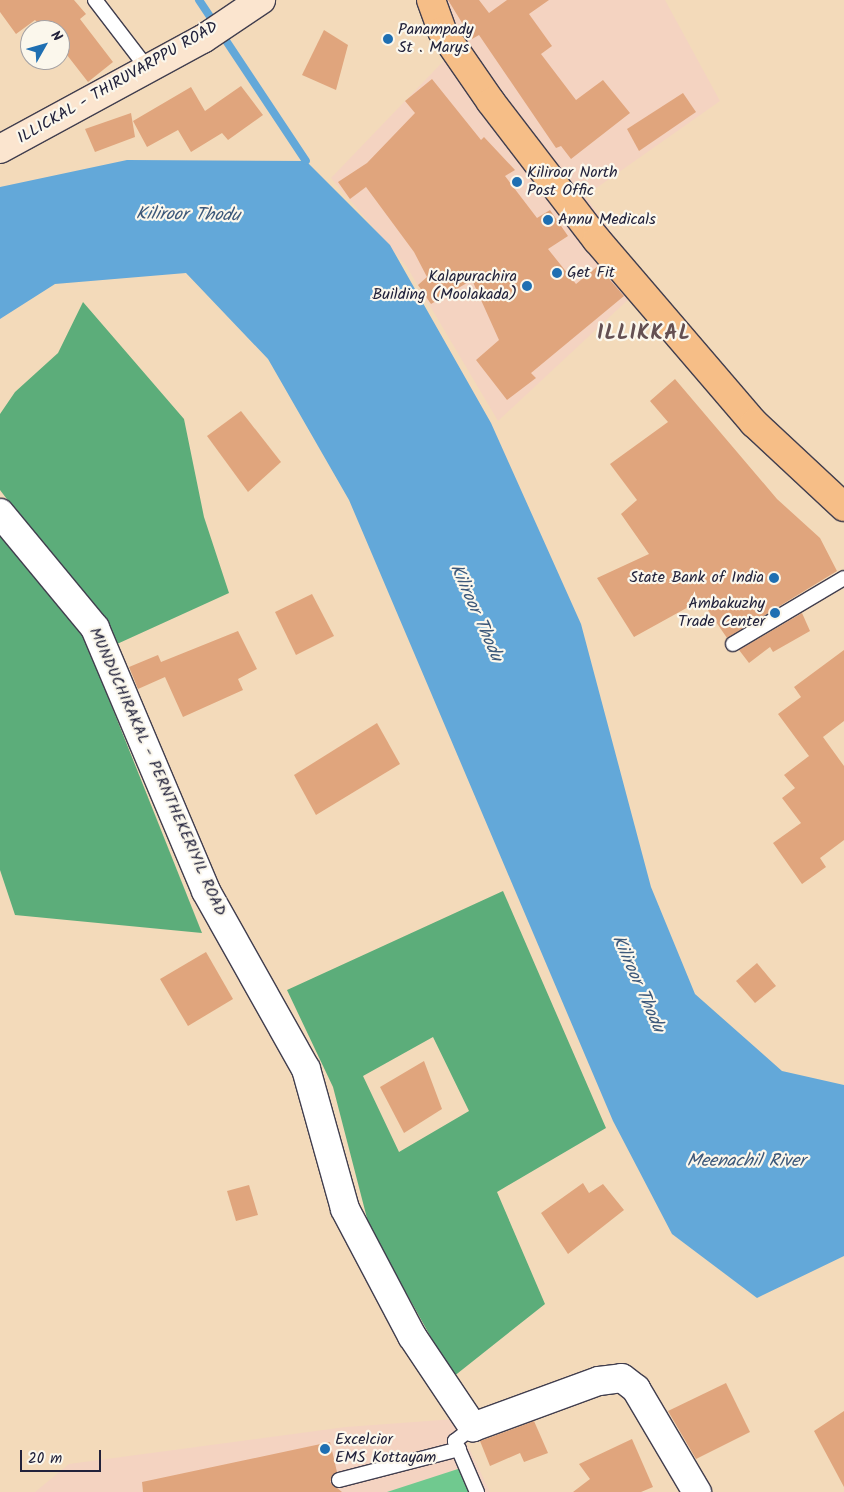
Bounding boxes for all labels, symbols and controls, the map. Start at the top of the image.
street label: ILLICKAL - THIRUVARPPU ROAD [14,18,222,148]
north arrow [20,20,70,70]
place label: Panampady St . Marys [398,20,474,58]
text: N [45,26,67,47]
marker: Panampady St . Marys [382,33,394,45]
place label: Kiliroor North Post Offic [527,163,618,201]
marker: Kiliroor North Post Offic [511,176,523,188]
water label: Kiliroor Thodu [136,204,240,228]
place label: Annu Medicals [558,210,656,230]
marker: Annu Medicals [542,214,554,226]
place label: Get Fit [567,263,615,283]
place label: Kalapurachira Building (Moolakada) [372,267,517,305]
marker: Get Fit [551,267,563,279]
marker: Kalapurachira Building (Moolakada) [521,280,533,292]
district label: ILLIKKAL [596,321,692,347]
water label: Kiliroor Thodu [444,561,506,665]
place label: State Bank of India [629,568,764,588]
marker: State Bank of India [768,572,780,584]
place label: Ambakuzhy Trade Center [678,594,765,632]
marker: Ambakuzhy Trade Center [769,607,781,619]
street label: MUNDUCHIRAKAL - PERNTHEKERIYIL ROAD [84,625,230,919]
water label: Kiliroor Thodu [606,932,668,1036]
water label: Meenachil River [687,1151,805,1173]
place label: Excelcior EMS Kottayam [335,1430,436,1468]
scale bar [22,1440,104,1472]
marker: Excelcior EMS Kottayam [319,1443,331,1455]
text: 20 m [28,1447,62,1471]

